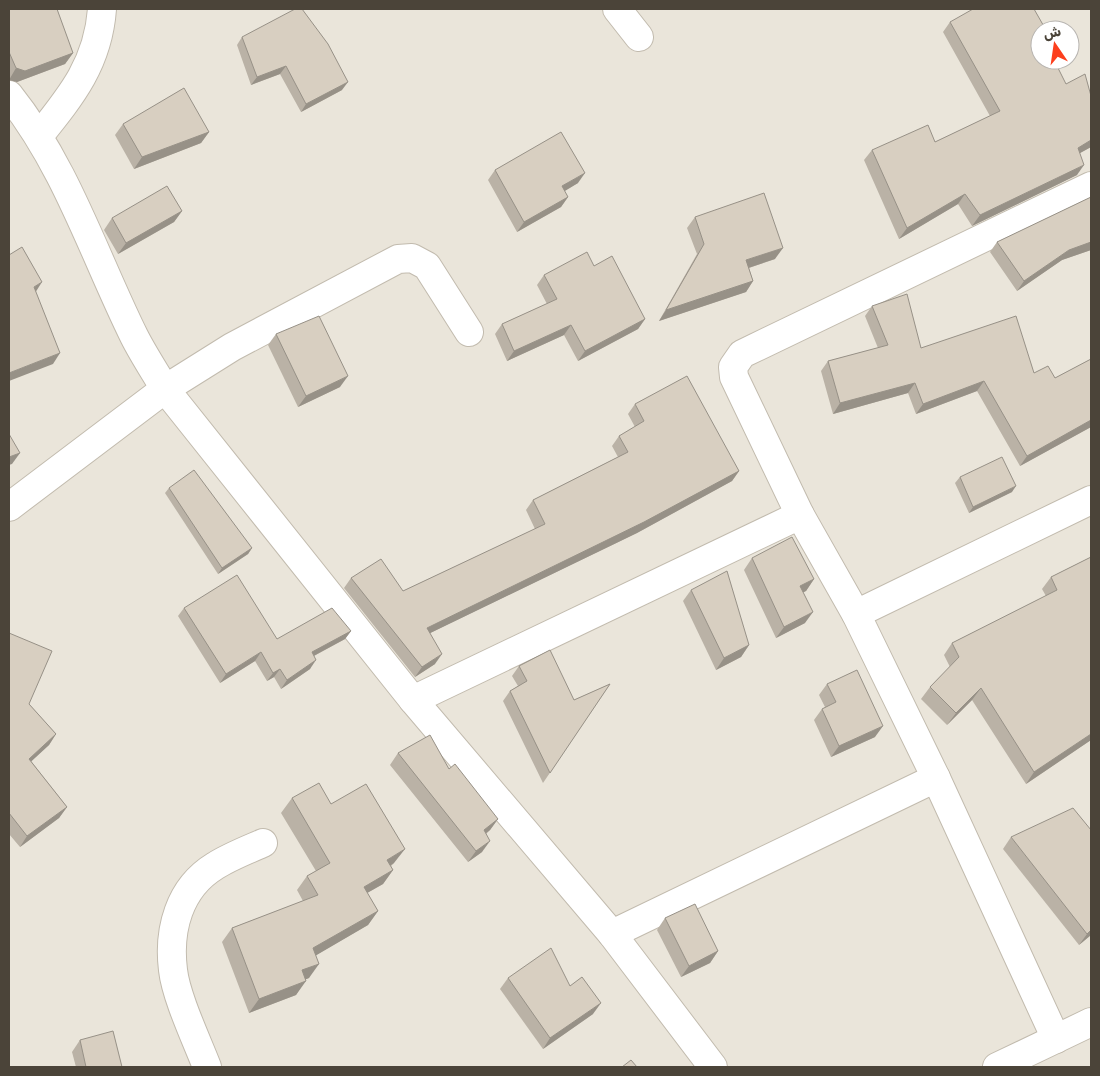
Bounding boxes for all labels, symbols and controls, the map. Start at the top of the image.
north arrow [1030,20,1080,70]
text: ش [1042,22,1063,43]

